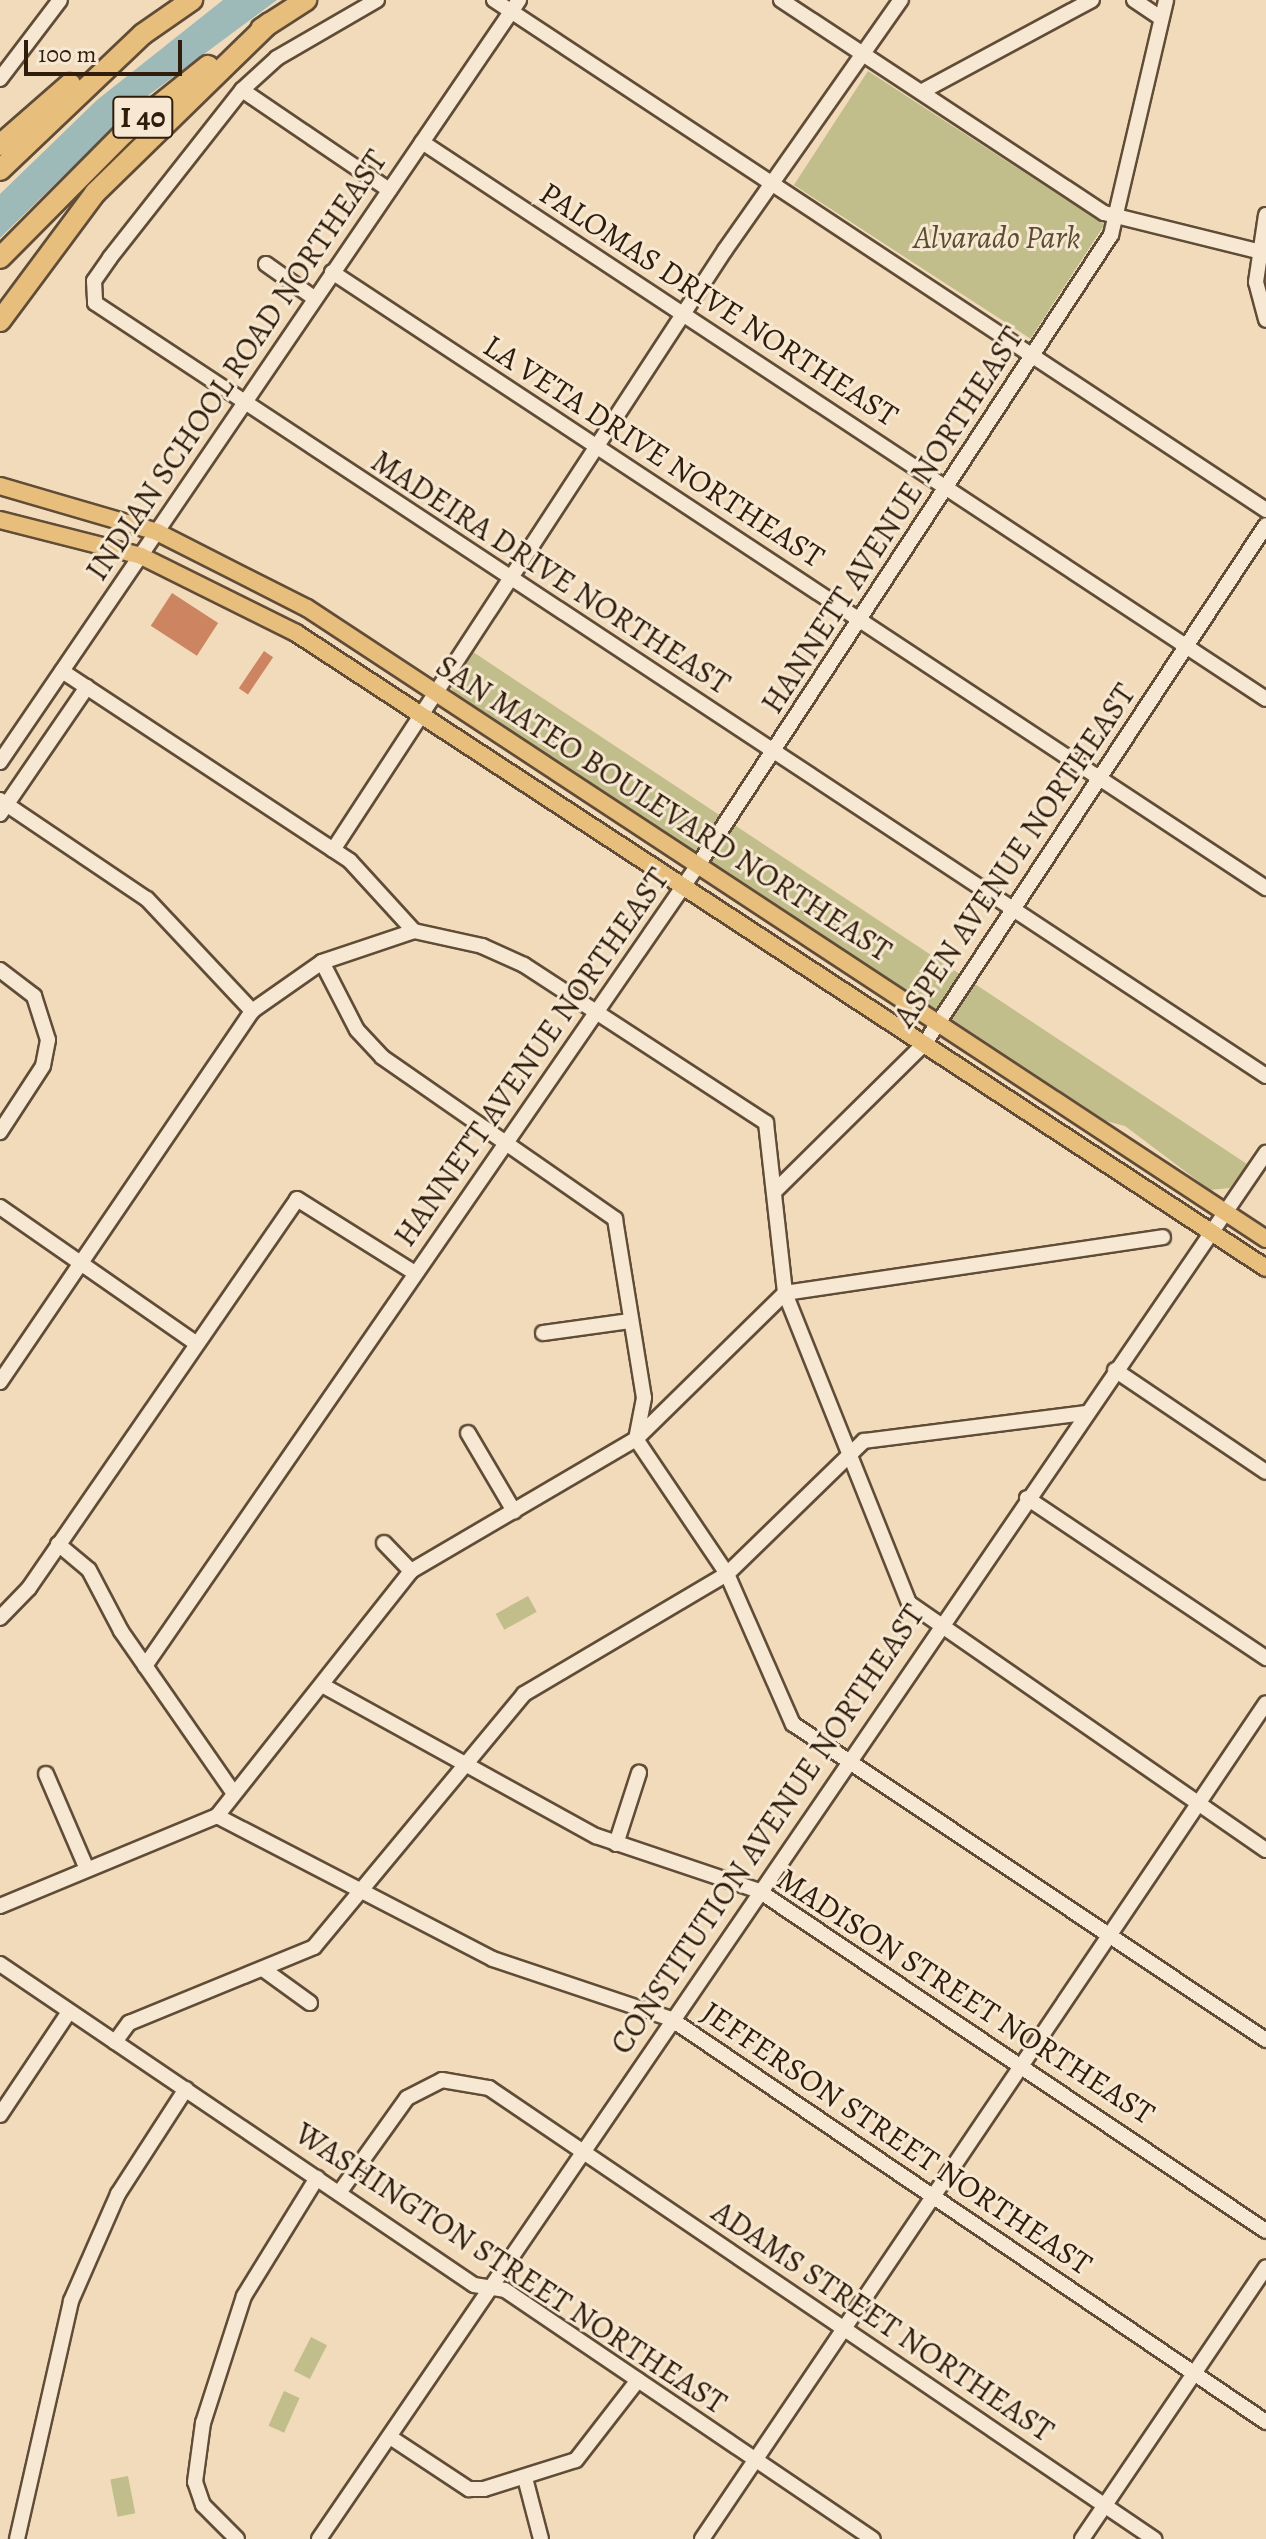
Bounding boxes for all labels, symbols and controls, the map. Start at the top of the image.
scale bar [28,24,186,74]
text: 100 m [38,38,97,70]
road number: I 40 [111,91,175,143]
street label: INDIAN SCHOOL ROAD NORTHEAST [77,142,395,588]
street label: PALOMAS DRIVE NORTHEAST [533,174,905,434]
park label: Alvarado Park [913,218,1081,256]
street label: HANNETT AVENUE NORTHEAST [752,320,1032,720]
street label: LA VETA DRIVE NORTHEAST [476,326,832,576]
street label: MADEIRA DRIVE NORTHEAST [364,442,738,702]
street label: SAN MATEO BOULEVARD NORTHEAST [429,646,899,970]
street label: ASPEN AVENUE NORTHEAST [885,676,1143,1034]
street label: HANNETT AVENUE NORTHEAST [385,860,677,1254]
street label: CONSTITUTION AVENUE NORTHEAST [602,1597,932,2061]
street label: MADISON STREET NORTHEAST [770,1859,1162,2133]
street label: JEFFERSON STREET NORTHEAST [694,1993,1100,2283]
street label: WASHINGTON STREET NORTHEAST [288,2114,734,2422]
street label: ADAMS STREET NORTHEAST [705,2192,1061,2450]

